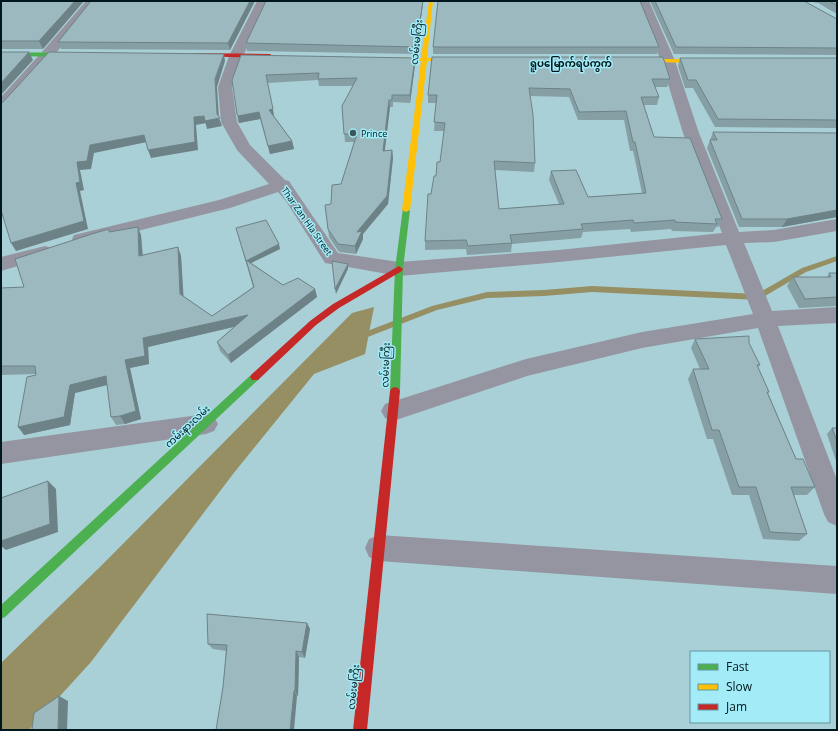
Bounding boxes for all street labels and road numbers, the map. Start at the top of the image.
street label: လမ်းမကြီး [407,19,427,65]
street label: Thar Zan Hla Street [278,184,336,258]
street label: လမ်းမကြီး [377,342,395,388]
street label: ကမ်းနားလမ်း [162,402,214,452]
street label: လမ်းမကြီး [344,664,364,710]

